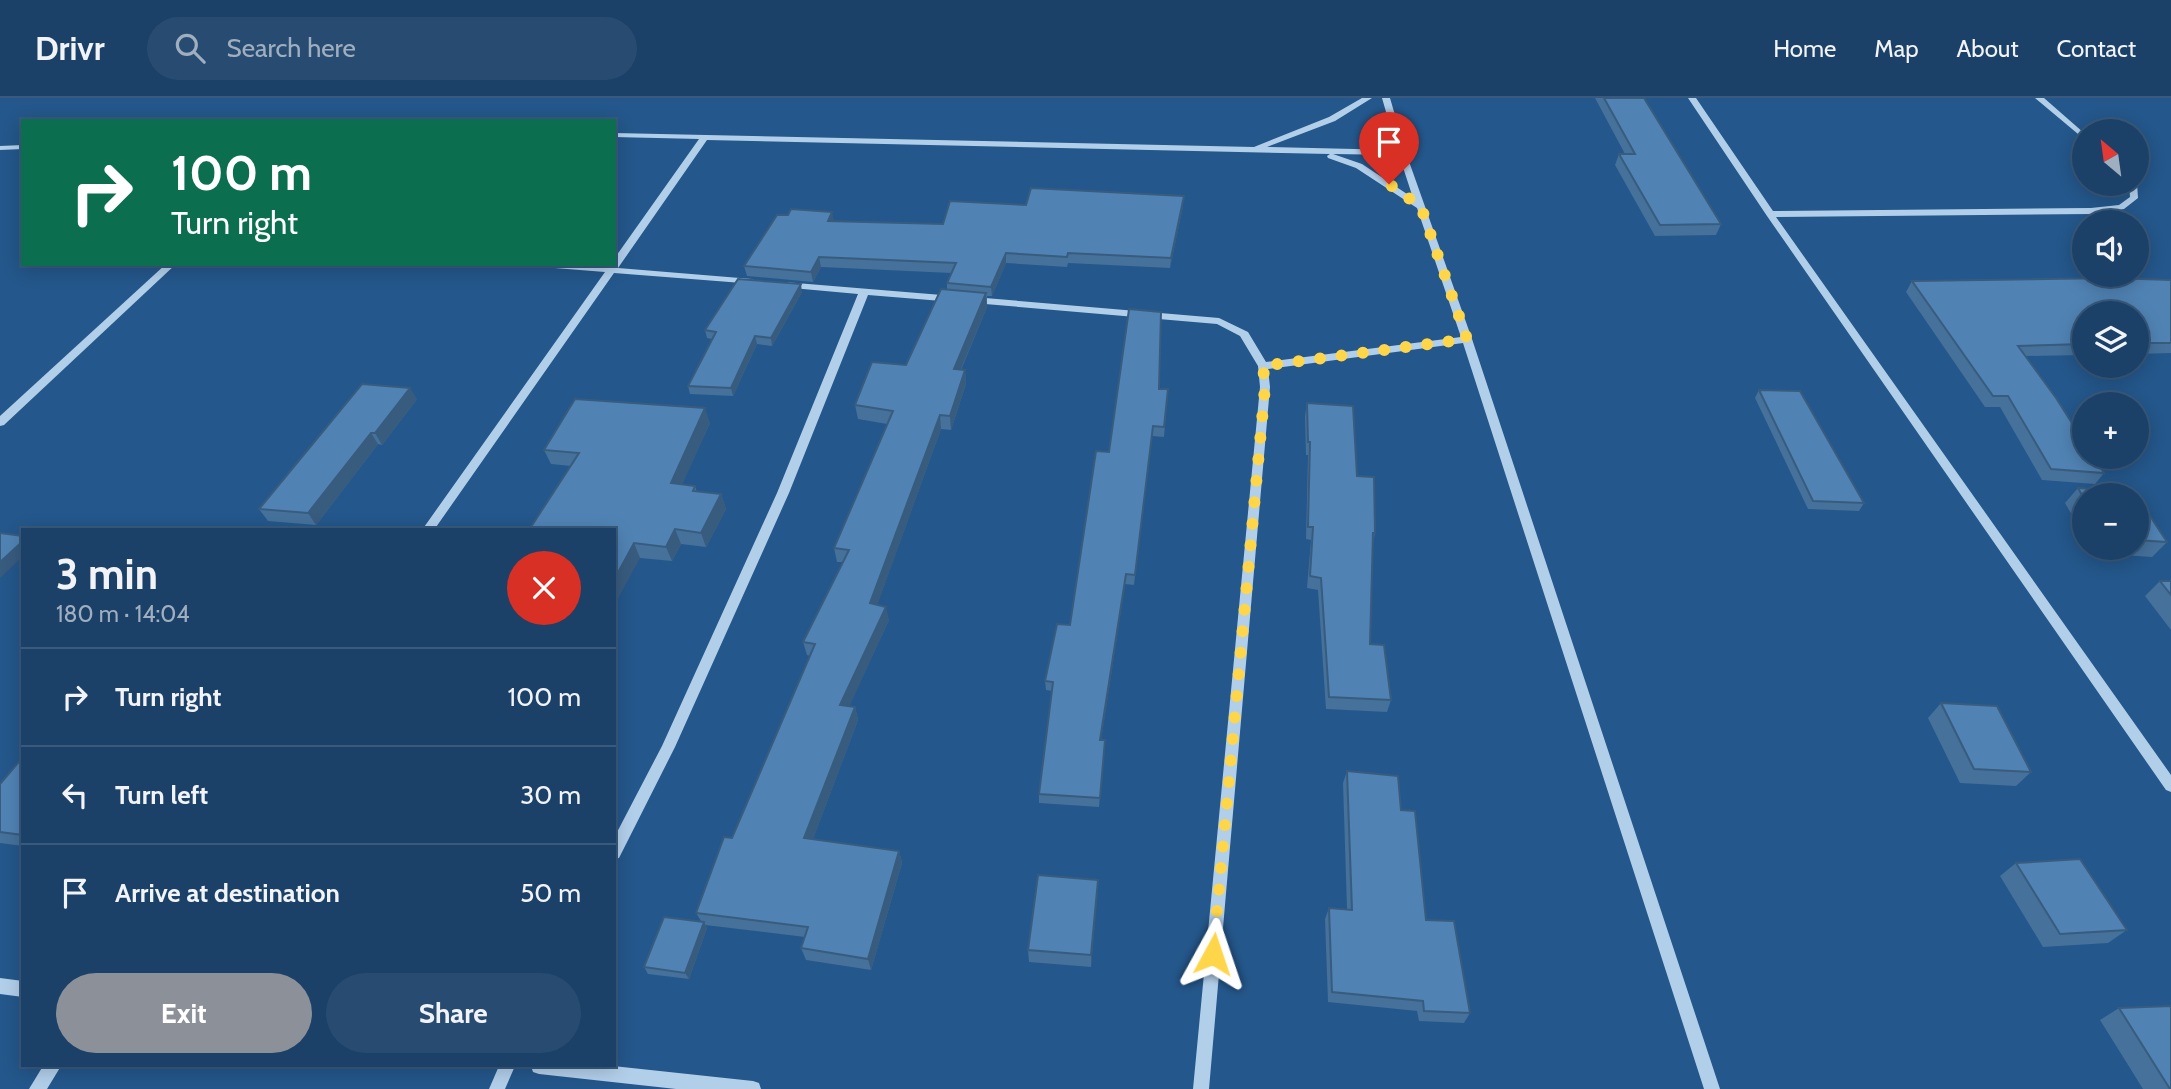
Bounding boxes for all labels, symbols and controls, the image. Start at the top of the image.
search box [147,17,637,80]
text: Drivr [35,28,105,68]
icon: search [171,29,209,67]
text: Search here [227,32,356,64]
text: Home [1773,34,1836,63]
text: Map [1874,34,1919,63]
text: About [1957,34,2019,63]
text: Contact [2057,34,2136,63]
pin [1359,112,1419,184]
north arrow [2072,119,2149,196]
map controls [2072,119,2149,560]
icon: arrive [1370,123,1408,161]
text: 100 m [171,143,312,202]
icon: right [56,147,147,238]
text: Turn right [171,203,298,242]
button: sound [2072,210,2149,287]
button: layers [2072,301,2149,378]
button: + [2072,392,2149,469]
button: − [2072,483,2149,560]
text: 3 min [56,548,158,600]
button: close [507,551,581,625]
text: 180 m · 14:04 [56,600,190,628]
icon: right [56,678,94,716]
text: Turn right [115,681,221,713]
text: 100 m [508,681,581,713]
icon: left [56,776,94,814]
text: Turn left [115,779,208,811]
text: 30 m [520,779,581,811]
icon: arrive [56,874,94,912]
text: Arrive at destination [115,877,340,909]
text: 50 m [520,877,581,909]
position arrow [1176,917,1250,991]
button: Exit [56,973,312,1053]
button: Share [326,973,581,1053]

